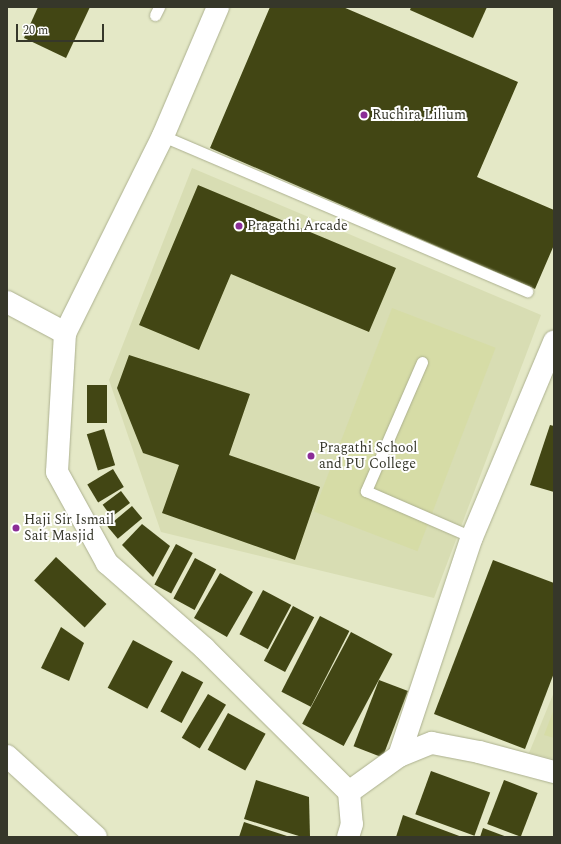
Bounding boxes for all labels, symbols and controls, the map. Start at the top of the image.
scale bar [18,16,106,42]
text: 20 m [23,21,48,40]
place label: Ruchira Lilium [372,107,466,123]
marker: Ruchira Lilium [359,110,369,120]
place label: Pragathi Arcade [247,218,348,234]
marker: Pragathi Arcade [234,221,244,231]
place label: Pragathi School and PU College [319,440,417,472]
marker: Pragathi School and PU College [306,451,316,461]
place label: Haji Sir Ismail Sait Masjid [24,512,114,544]
marker: Haji Sir Ismail Sait Masjid [11,523,21,533]

